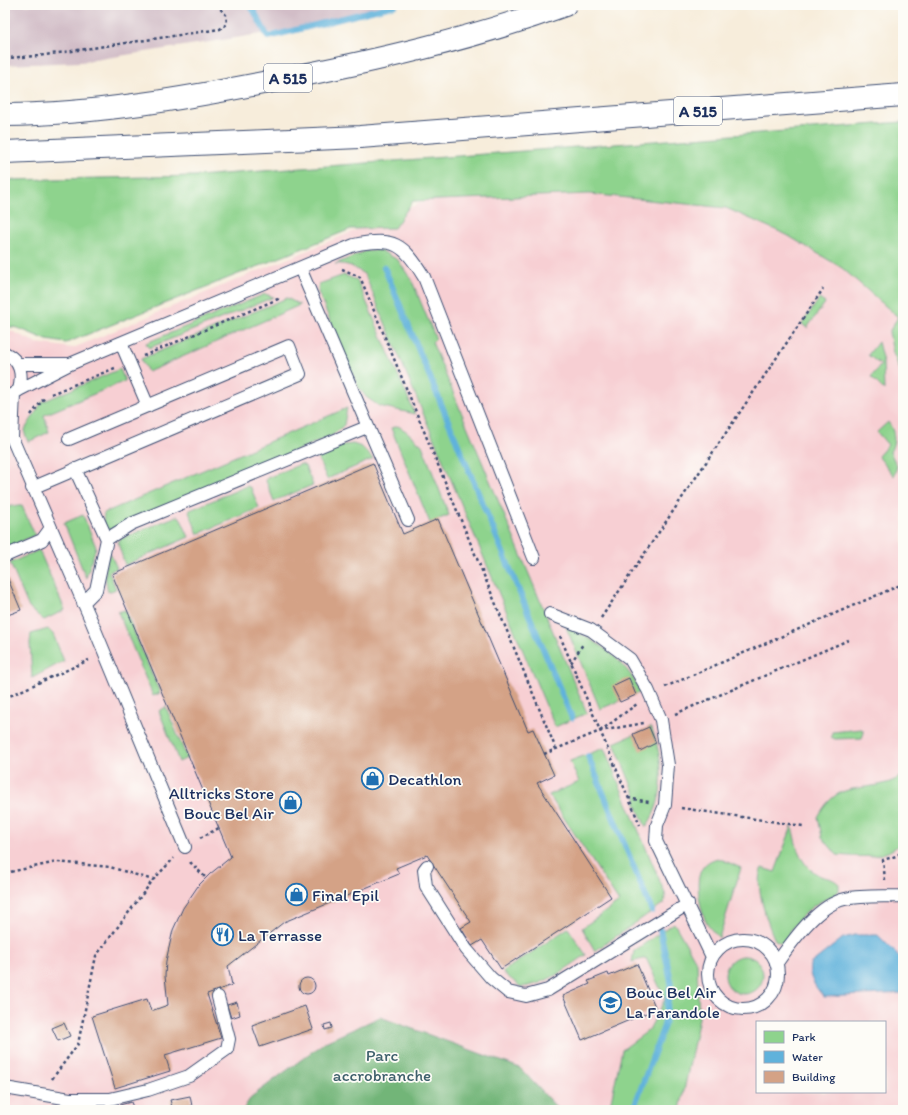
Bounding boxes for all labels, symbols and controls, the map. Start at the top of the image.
road number: A 515 [264,64,312,92]
road number: A 515 [674,97,722,125]
shop icon: Decathlon [359,766,385,792]
place label: Decathlon [388,769,462,789]
place label: Alltricks Store Bouc Bel Air [169,783,274,823]
shop icon: Alltricks Store Bouc Bel Air [277,790,303,816]
shop icon: Final Epil [284,882,310,908]
place label: Final Epil [312,885,379,905]
restaurant icon: La Terrasse [209,922,235,948]
place label: La Terrasse [238,925,322,945]
place label: Bouc Bel Air La Farandole [626,982,720,1022]
school or university icon: Bouc Bel Air La Farandole [597,989,623,1015]
legend [756,1021,886,1093]
text: Park [792,1030,816,1044]
park label: Parc accrobranche [333,1045,431,1085]
text: Water [792,1050,823,1064]
text: Building [792,1070,836,1084]

